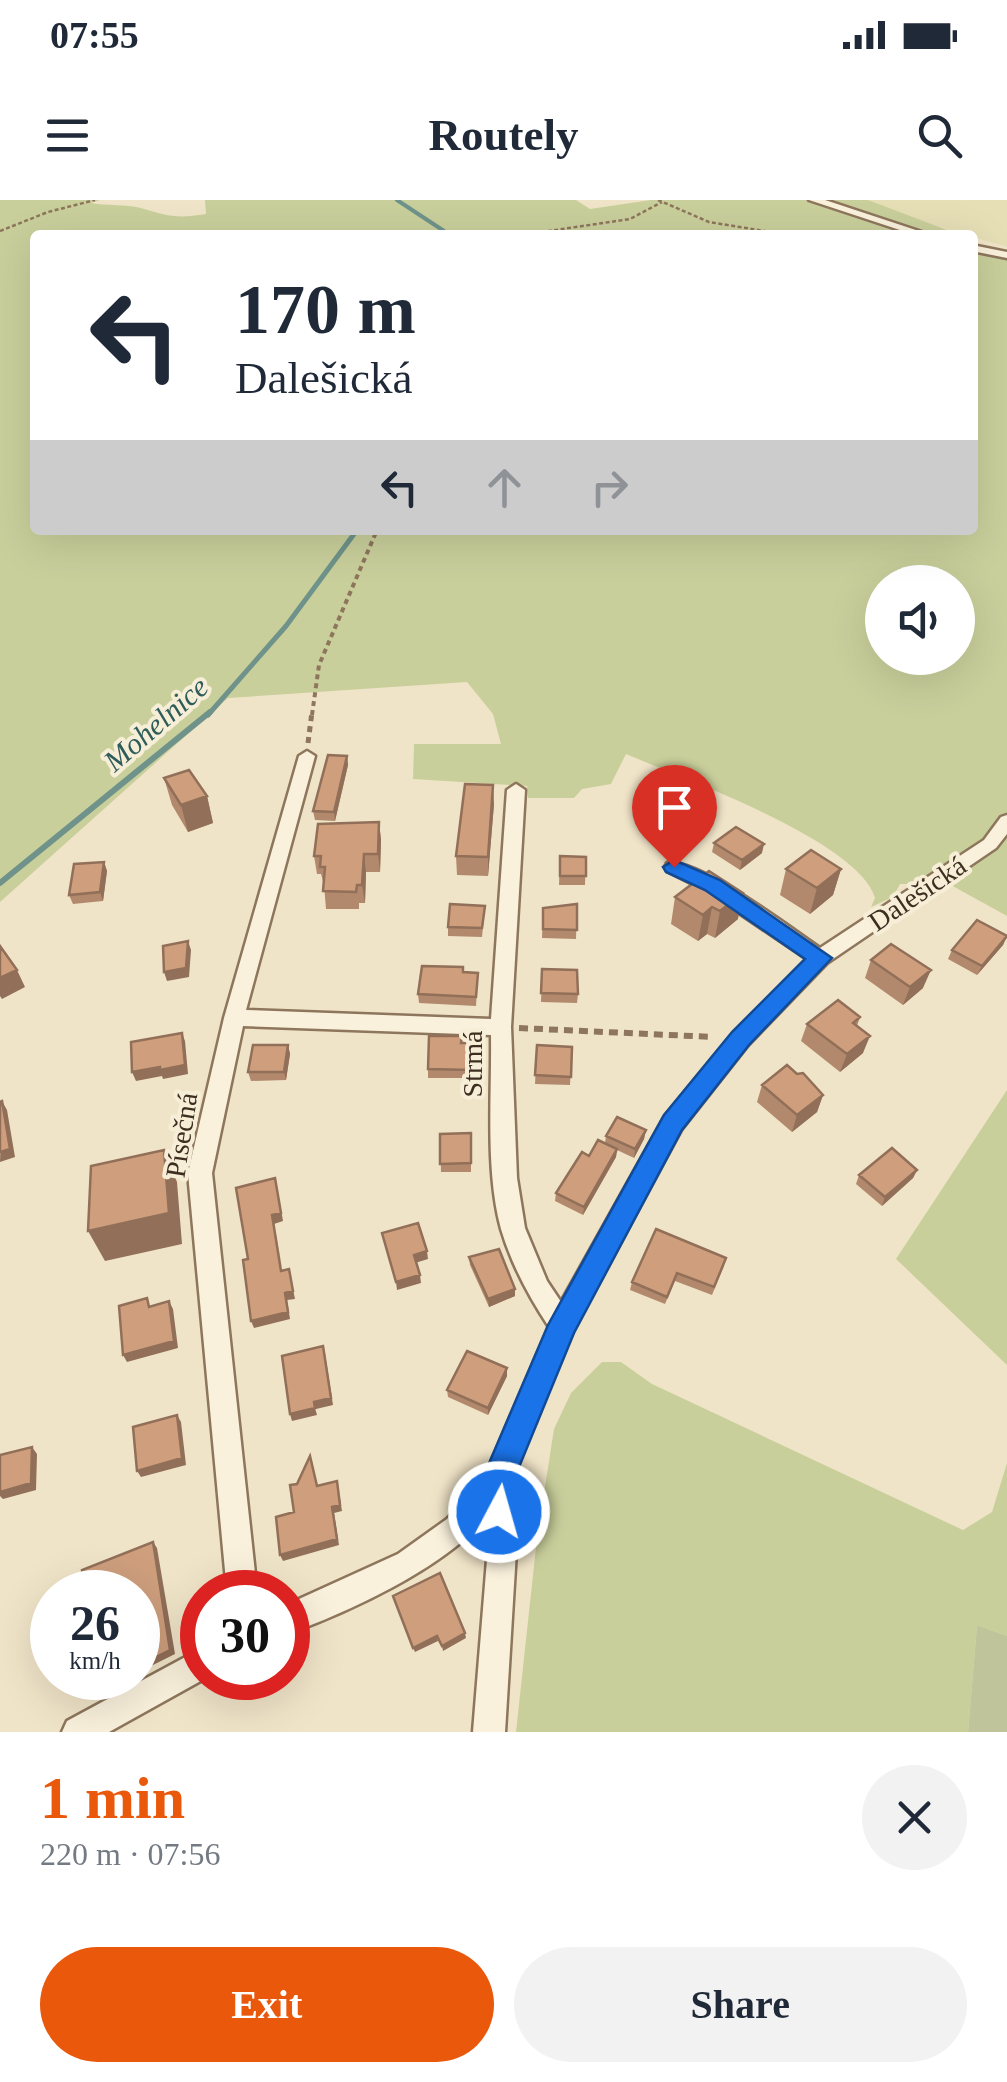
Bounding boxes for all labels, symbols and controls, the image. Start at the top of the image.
text: 07:55 [50,14,139,56]
icon: menu [40,108,95,163]
icon: search [912,108,967,163]
text: Routely [429,110,579,160]
icon: left [70,270,200,400]
text: 170 m [235,271,416,348]
text: Dalešická [235,353,412,403]
icon: left [372,460,427,515]
icon: ahead [477,460,532,515]
icon: right [582,460,637,515]
map controls [865,565,975,675]
button: sound [865,565,975,675]
water label: Mohelnice [96,670,214,778]
pin [632,765,717,868]
icon: arrive [647,780,702,835]
street label: Dalešická [863,849,972,937]
street label: Strmá [457,1030,488,1097]
street label: Písečná [159,1090,204,1180]
position arrow [447,1460,551,1564]
speed limit sign: 30 [180,1570,310,1700]
text: 26 [70,1595,120,1651]
text: km/h [69,1647,121,1674]
text: 1 min [40,1765,185,1831]
button: close [862,1765,967,1870]
text: 220 m · 07:56 [40,1836,220,1872]
button: Exit [40,1947,494,2062]
button: Share [514,1947,967,2062]

